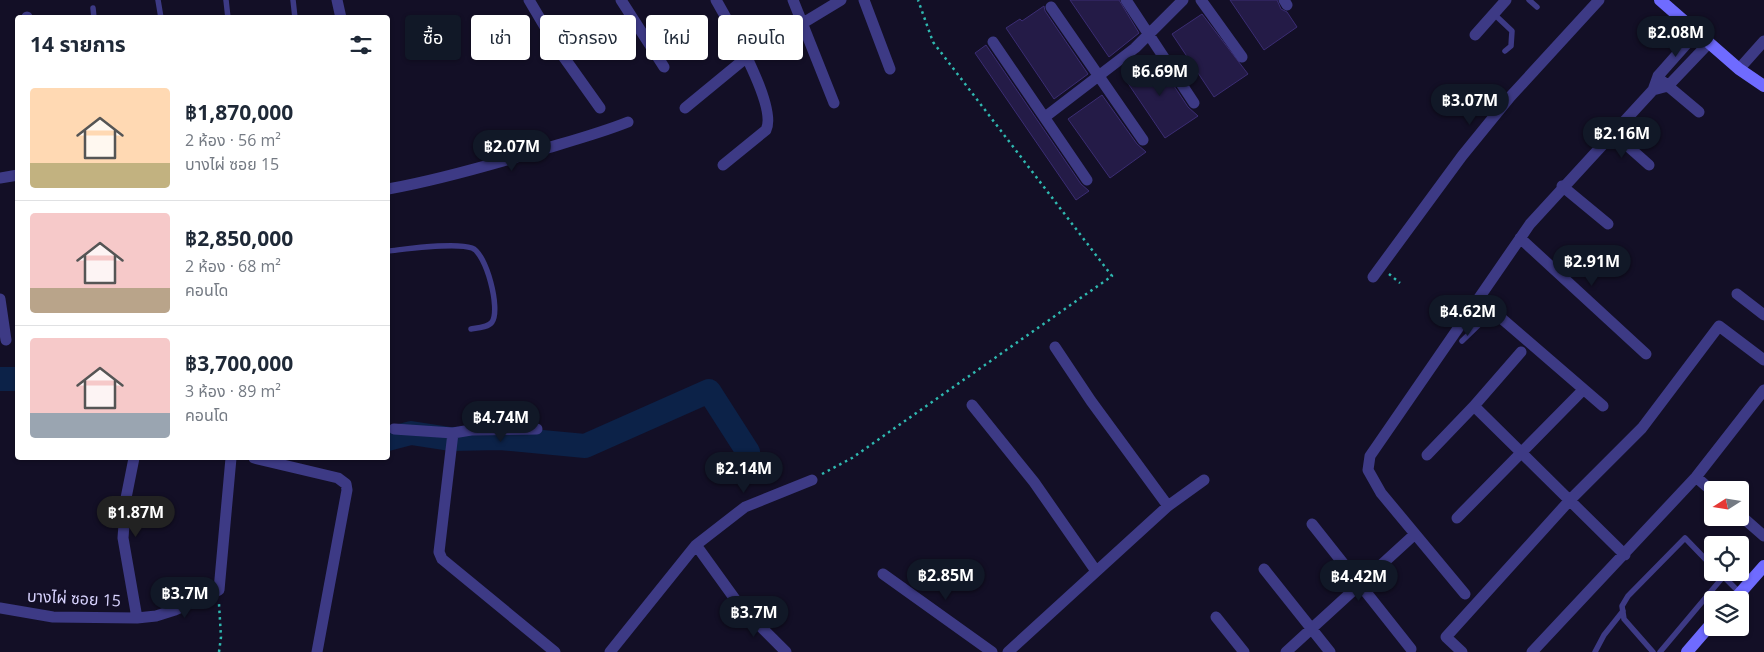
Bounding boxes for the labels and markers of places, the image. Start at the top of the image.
pin: ฿2.08M [1635,15,1717,58]
pin: ฿6.69M [1119,54,1201,97]
pin: ฿3.07M [1429,84,1511,126]
pin: ฿2.16M [1581,116,1663,159]
pin: ฿2.07M [471,130,553,172]
pin: ฿2.91M [1551,244,1633,287]
pin: ฿4.62M [1427,294,1509,337]
pin: ฿4.74M [460,400,542,443]
pin: ฿2.14M [703,452,785,494]
pin: ฿1.87M [95,496,177,538]
pin: ฿2.85M [905,558,987,601]
pin: ฿4.42M [1318,560,1400,602]
pin: ฿3.7M [150,576,220,619]
pin: ฿3.7M [719,596,789,638]

